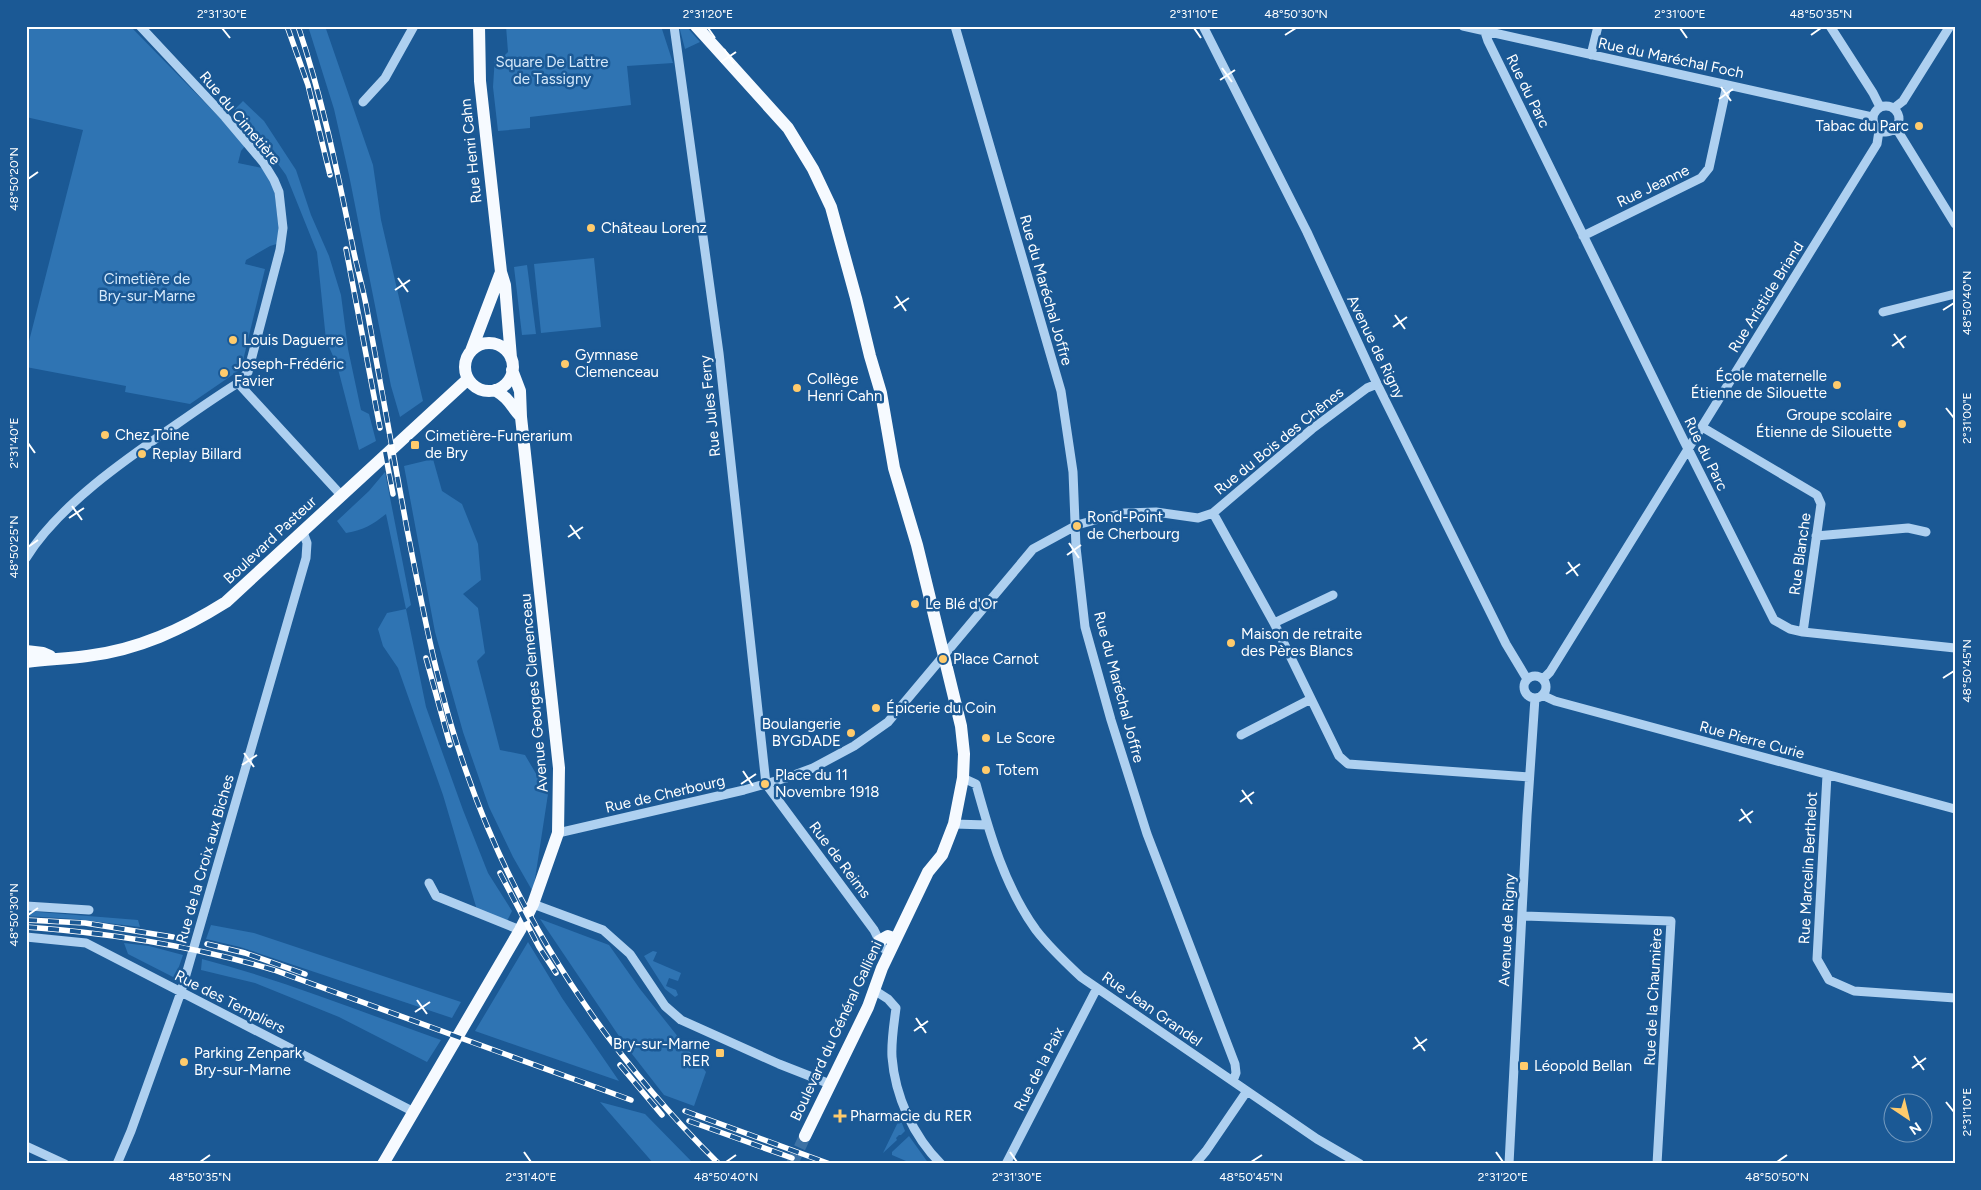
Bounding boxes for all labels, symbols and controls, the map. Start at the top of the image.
text: 2°31'30"E [197,7,247,21]
text: 2°31'20"E [683,7,733,21]
text: 2°31'10"E [1170,7,1218,21]
text: 48°50'30"N [1264,7,1328,21]
text: 2°31'00"E [1654,7,1706,21]
text: 48°50'35"N [1790,7,1852,21]
street label: Rue du Maréchal Foch [1596,34,1746,82]
street label: Rue du Parc [1502,51,1554,131]
park label: Square De Lattre de Tassigny [495,53,609,88]
street label: Rue du Cimetière [196,68,284,168]
street label: Rue Henri Cahn [457,98,485,204]
place label: Tabac du Parc [1815,117,1909,135]
marker: Tabac du Parc [1913,120,1925,132]
text: 48°50'20"N [7,147,21,211]
street label: Rue Jeanne [1614,161,1692,211]
street label: Rue du Maréchal Joffre [1016,213,1076,367]
place label: Château Lorenz [601,219,707,237]
marker: Château Lorenz [585,222,597,234]
street label: Rue Aristide Briand [1725,238,1807,356]
park label: Cimetière de Bry-sur-Marne [98,270,196,305]
text: 48°50'40"N [1960,271,1974,335]
street label: Avenue de Rigny [1343,292,1409,402]
place label: Louis Daguerre [243,331,344,349]
marker: Louis Daguerre [227,334,239,346]
place label: Gymnase Clemenceau [575,346,659,381]
street label: Rue Jules Ferry [696,354,724,458]
place label: Joseph-Frédéric Favier [234,355,344,390]
marker: Gymnase Clemenceau [559,358,571,370]
marker: Joseph-Frédéric Favier [218,367,230,379]
place label: École maternelle Étienne de Silouette [1691,367,1827,402]
place label: Collège Henri Cahn [807,370,882,405]
marker: École maternelle Étienne de Silouette [1831,379,1843,391]
marker: Collège Henri Cahn [791,382,803,394]
street label: Rue du Bois des Chênes [1211,383,1347,499]
text: 2°31'00"E [1960,392,1974,444]
place label: Groupe scolaire Étienne de Silouette [1756,406,1892,441]
street label: Rue du Parc [1680,414,1732,494]
text: 2°31'40"E [7,417,21,469]
marker: Groupe scolaire Étienne de Silouette [1896,418,1908,430]
place label: Chez Toine [115,426,190,444]
place label: Cimetière-Funerarium de Bry [425,427,572,462]
marker: Chez Toine [99,429,111,441]
marker: Cimetière-Funerarium de Bry [409,439,421,451]
place label: Replay Billard [152,445,242,463]
marker: Replay Billard [136,448,148,460]
street label: Boulevard Pasteur [220,492,320,588]
place label: Rond-Point de Cherbourg [1087,508,1180,543]
street label: Rue Blanche [1785,512,1815,596]
text: 48°50'25"N [7,516,21,578]
marker: Rond-Point de Cherbourg [1071,520,1083,532]
street label: Avenue Georges Clemenceau [516,593,552,793]
place label: Le Blé d'Or [925,595,998,613]
marker: Le Blé d'Or [909,598,921,610]
street label: Rue du Maréchal Joffre [1090,609,1148,765]
place label: Maison de retraite des Pères Blancs [1241,625,1362,660]
marker: Maison de retraite des Pères Blancs [1225,637,1237,649]
text: 48°50'45"N [1960,639,1974,703]
place label: Place Carnot [953,650,1039,668]
marker: Place Carnot [937,653,949,665]
place label: Épicerie du Coin [886,699,996,717]
marker: Épicerie du Coin [870,702,882,714]
place label: Boulangerie BYGDADE [762,715,841,750]
street label: Rue Pierre Curie [1698,717,1806,763]
marker: Boulangerie BYGDADE [845,727,857,739]
place label: Le Score [996,729,1055,747]
marker: Le Score [980,732,992,744]
place label: Totem [996,761,1039,779]
marker: Totem [980,764,992,776]
place label: Place du 11 Novembre 1918 [775,766,880,801]
street label: Rue de Cherbourg [603,771,727,817]
street label: Rue de la Croix aux Biches [172,772,238,946]
marker: Place du 11 Novembre 1918 [759,778,771,790]
street label: Rue Marcelin Berthelot [1795,791,1821,945]
street label: Rue de Reims [805,818,875,902]
street label: Avenue de Rigny [1495,873,1519,987]
text: 48°50'30"N [7,883,21,947]
street label: Rue de la Chaumière [1640,928,1666,1066]
street label: Boulevard du Général Gallieni [786,938,886,1124]
street label: Rue des Templiers [172,966,288,1038]
street label: Rue Jean Grandel [1098,968,1206,1050]
street label: Rue de la Paix [1010,1024,1068,1114]
place label: Bry-sur-Marne RER [613,1035,710,1070]
place label: Parking Zenpark Bry-sur-Marne [194,1044,303,1079]
marker: Bry-sur-Marne RER [714,1047,726,1059]
marker: Parking Zenpark Bry-sur-Marne [178,1056,190,1068]
place label: Léopold Bellan [1534,1057,1632,1075]
marker: Léopold Bellan [1518,1060,1530,1072]
text: 2°31'10"E [1960,1088,1974,1136]
north arrow [1884,1092,1934,1142]
place label: Pharmacie du RER [850,1107,972,1125]
marker: Pharmacie du RER [834,1110,846,1122]
text: N [1906,1118,1924,1138]
text: 48°50'35"N [169,1170,231,1184]
text: 2°31'40"E [505,1170,557,1184]
text: 48°50'40"N [694,1170,758,1184]
text: 2°31'30"E [992,1170,1042,1184]
text: 48°50'45"N [1219,1170,1283,1184]
text: 2°31'20"E [1478,1170,1528,1184]
text: 48°50'50"N [1745,1170,1809,1184]

